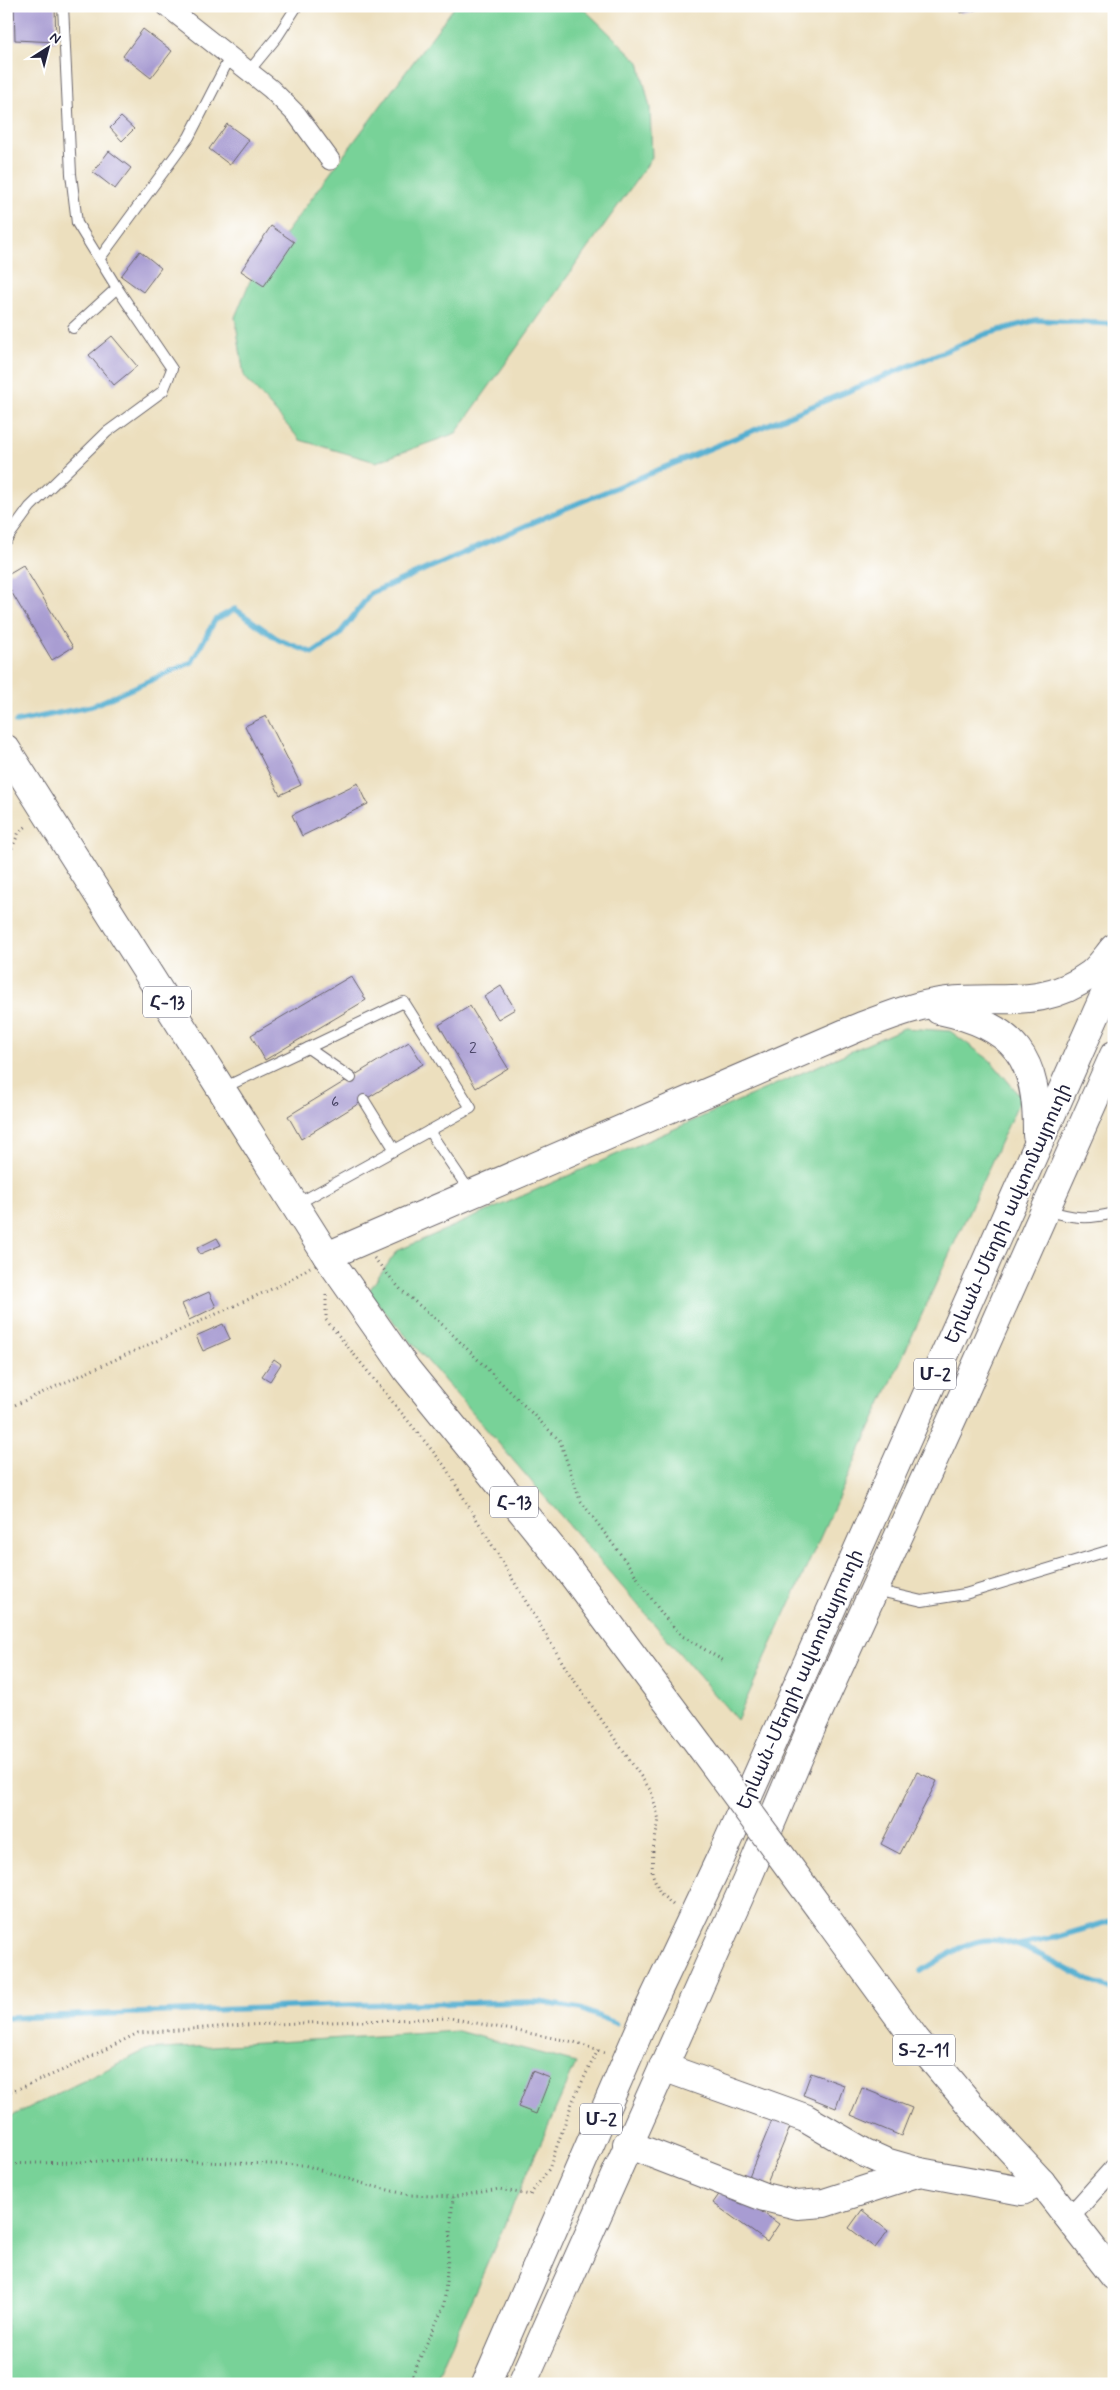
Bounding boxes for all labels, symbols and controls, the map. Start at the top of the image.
north arrow [22,22,72,72]
text: N [46,28,64,48]
road number: Հ-13 [143,986,191,1018]
house number: 2 [469,1038,477,1059]
street label: Երևան-Մեղրի ավտոմայրուղի [939,1079,1077,1348]
house number: 6 [331,1092,339,1113]
road number: Մ-2 [914,1358,956,1390]
road number: Հ-13 [490,1486,538,1518]
street label: Երևան-Մեղրի ավտոմայրուղի [731,1545,869,1814]
road number: Տ-2-11 [893,2034,955,2066]
road number: Մ-2 [580,2104,622,2134]

